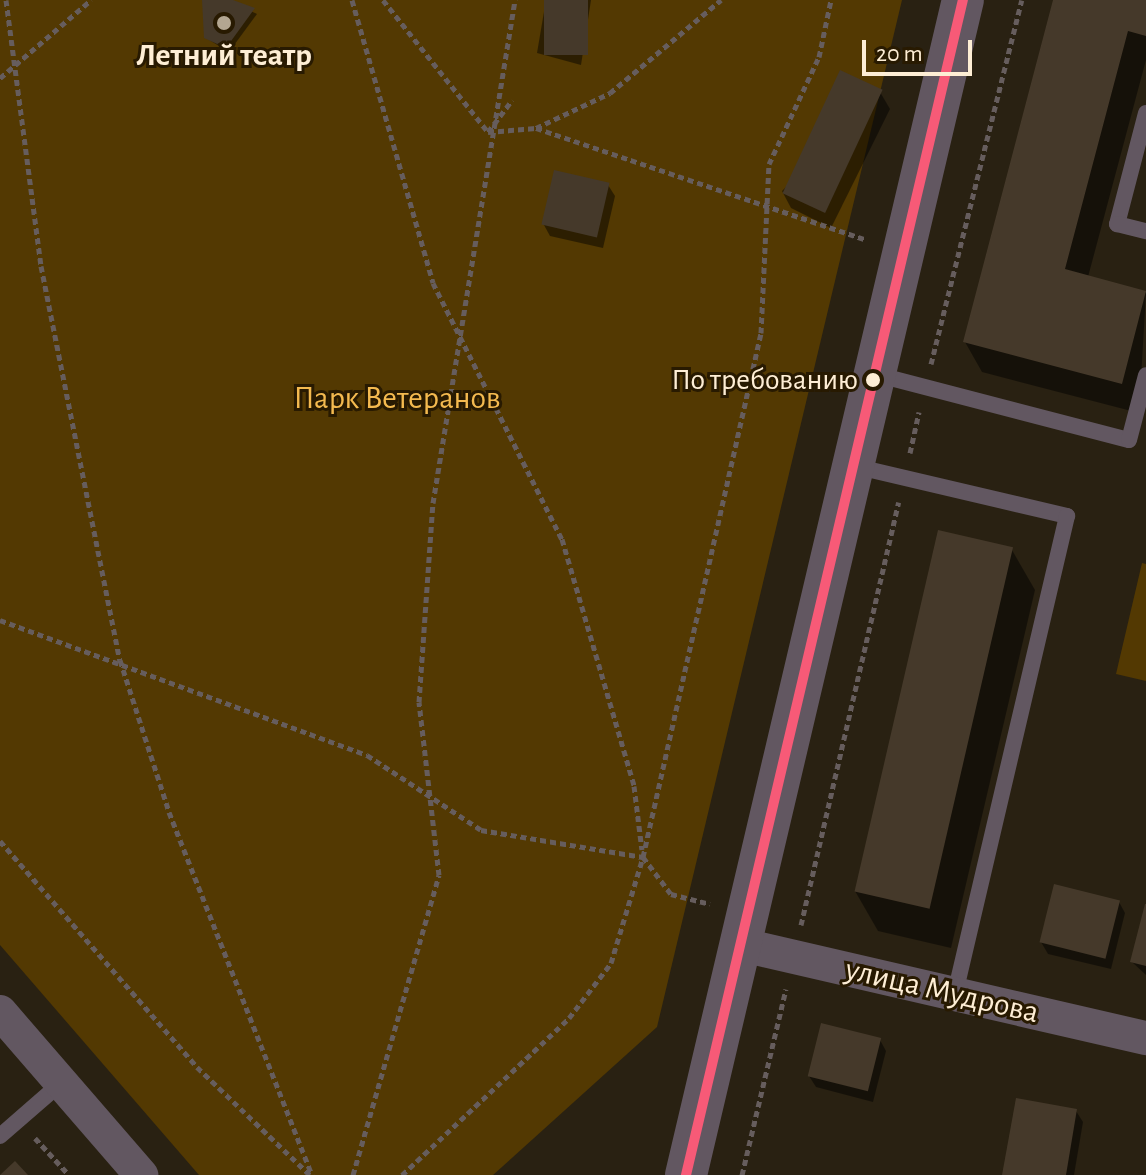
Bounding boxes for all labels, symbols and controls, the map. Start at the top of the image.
marker: Летний театр [215,14,233,32]
scale bar [866,24,976,74]
place label: Летний театр [136,36,312,74]
text: 20 m [876,42,923,66]
place label: По требованию [671,362,858,398]
marker: По требованию [865,372,881,388]
park label: Парк Ветеранов [293,379,501,417]
street label: улица Мудрова [842,950,1042,1032]

